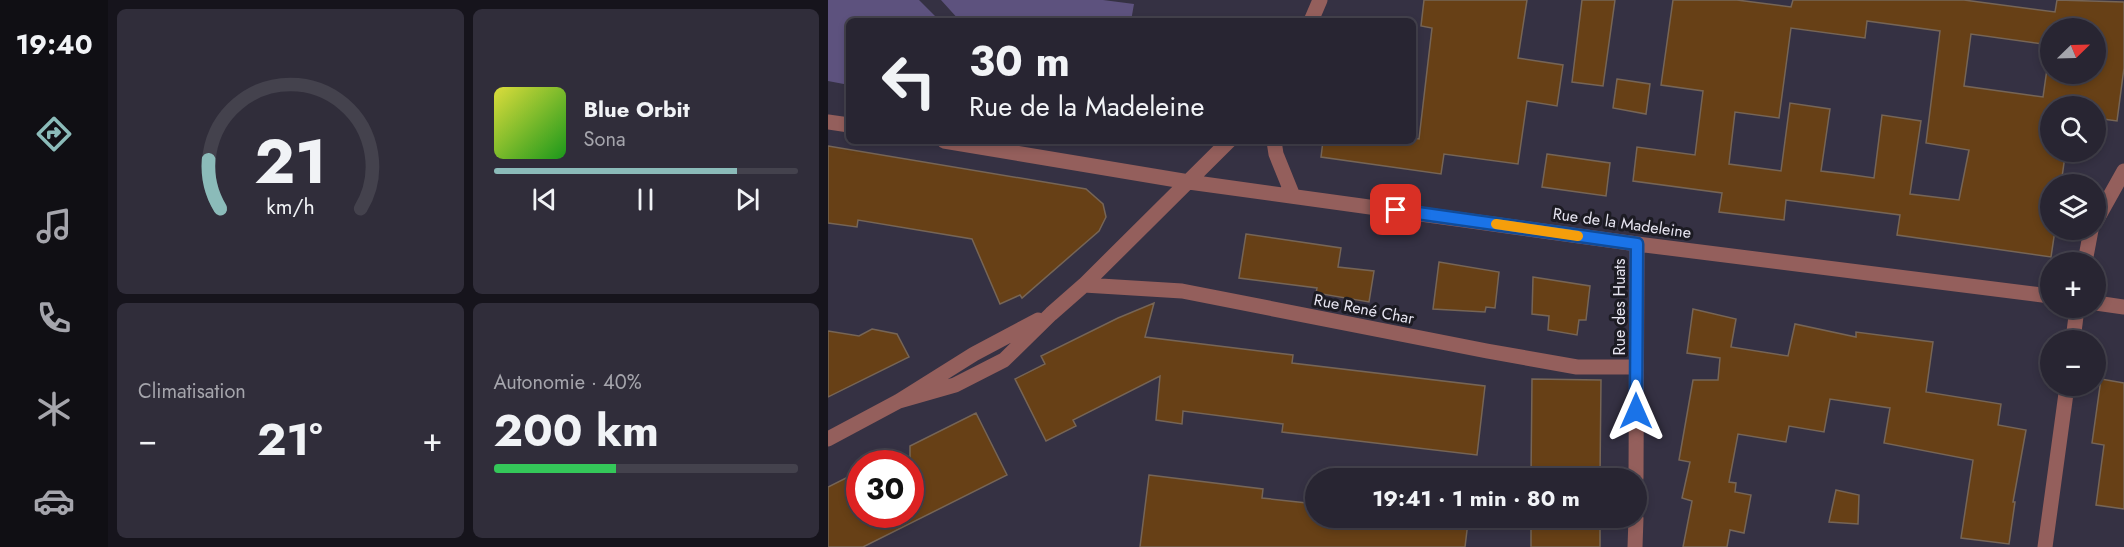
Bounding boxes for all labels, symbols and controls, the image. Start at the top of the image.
north arrow [2040,18,2106,84]
map controls [2040,18,2106,396]
text: 19:40 [15,25,93,64]
text: 30 m [969,31,1070,92]
icon: left [870,42,948,120]
text: Rue de la Madeleine [969,87,1204,126]
text: Blue Orbit [584,93,690,125]
button: search [2040,96,2106,162]
icon: directions [33,113,75,155]
text: 21 [254,116,327,206]
text: Sona [584,125,626,154]
button: layers [2040,174,2106,240]
icon: previous [528,183,561,216]
icon: pause [629,183,662,216]
icon: next [731,183,764,216]
pin [1370,184,1421,235]
text: km/h [266,191,314,222]
icon: arrive [1379,193,1412,226]
street label: Rue de la Madeleine [1551,202,1693,244]
icon: music [33,205,75,247]
button: + [2040,252,2106,318]
street label: Rue des Huats [1608,259,1631,355]
street label: Rue René Char [1312,288,1417,330]
icon: phone [33,297,75,339]
button: − [2040,330,2106,396]
text: Autonomie · 40% [494,368,642,397]
text: Climatisation [138,377,246,406]
position arrow [1604,379,1668,443]
icon: climate [33,388,75,430]
text: 200 km [494,398,659,463]
text: 21° [257,407,323,472]
text: − [138,416,157,463]
text: + [422,416,442,463]
speed limit sign: 30 [846,450,924,528]
icon: car [33,480,75,522]
text: 19:41 · 1 min · 80 m [1372,482,1580,514]

